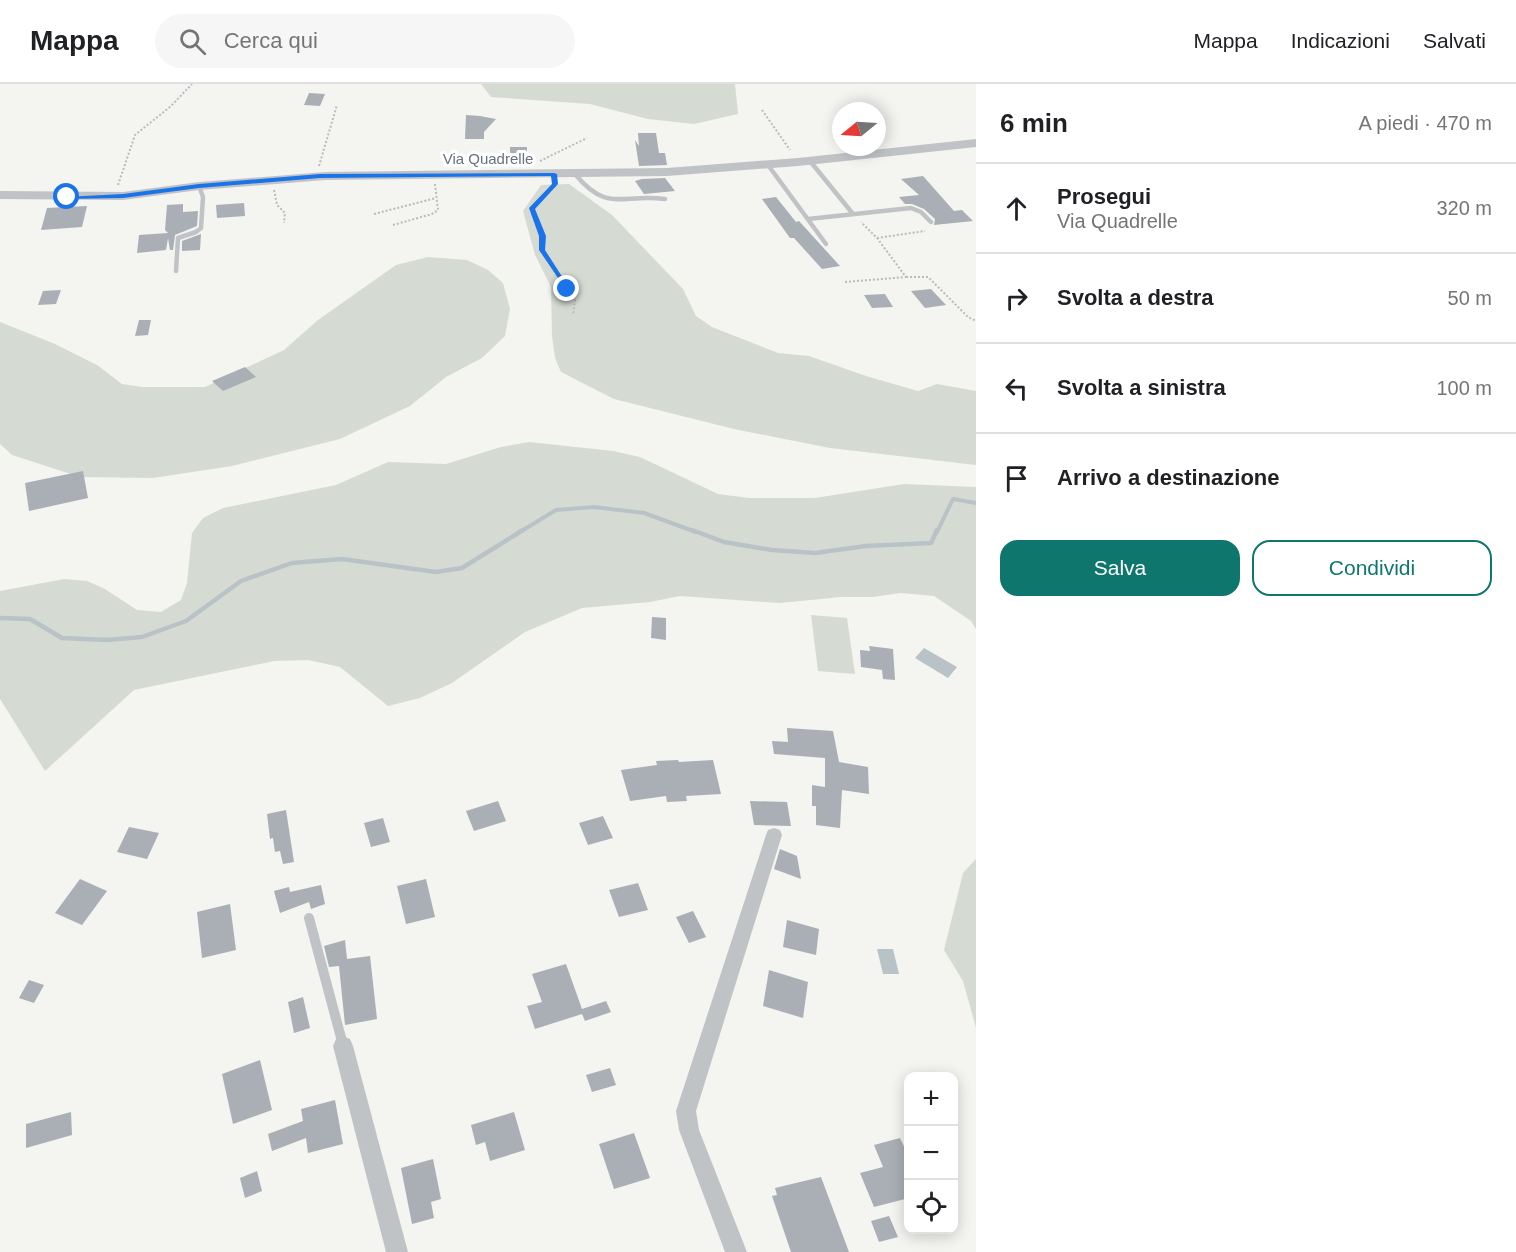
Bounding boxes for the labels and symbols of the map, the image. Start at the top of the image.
north arrow [832,102,886,156]
street label: Via Quadrelle [443,150,533,167]
route start [53,183,79,209]
route end [553,275,579,301]

